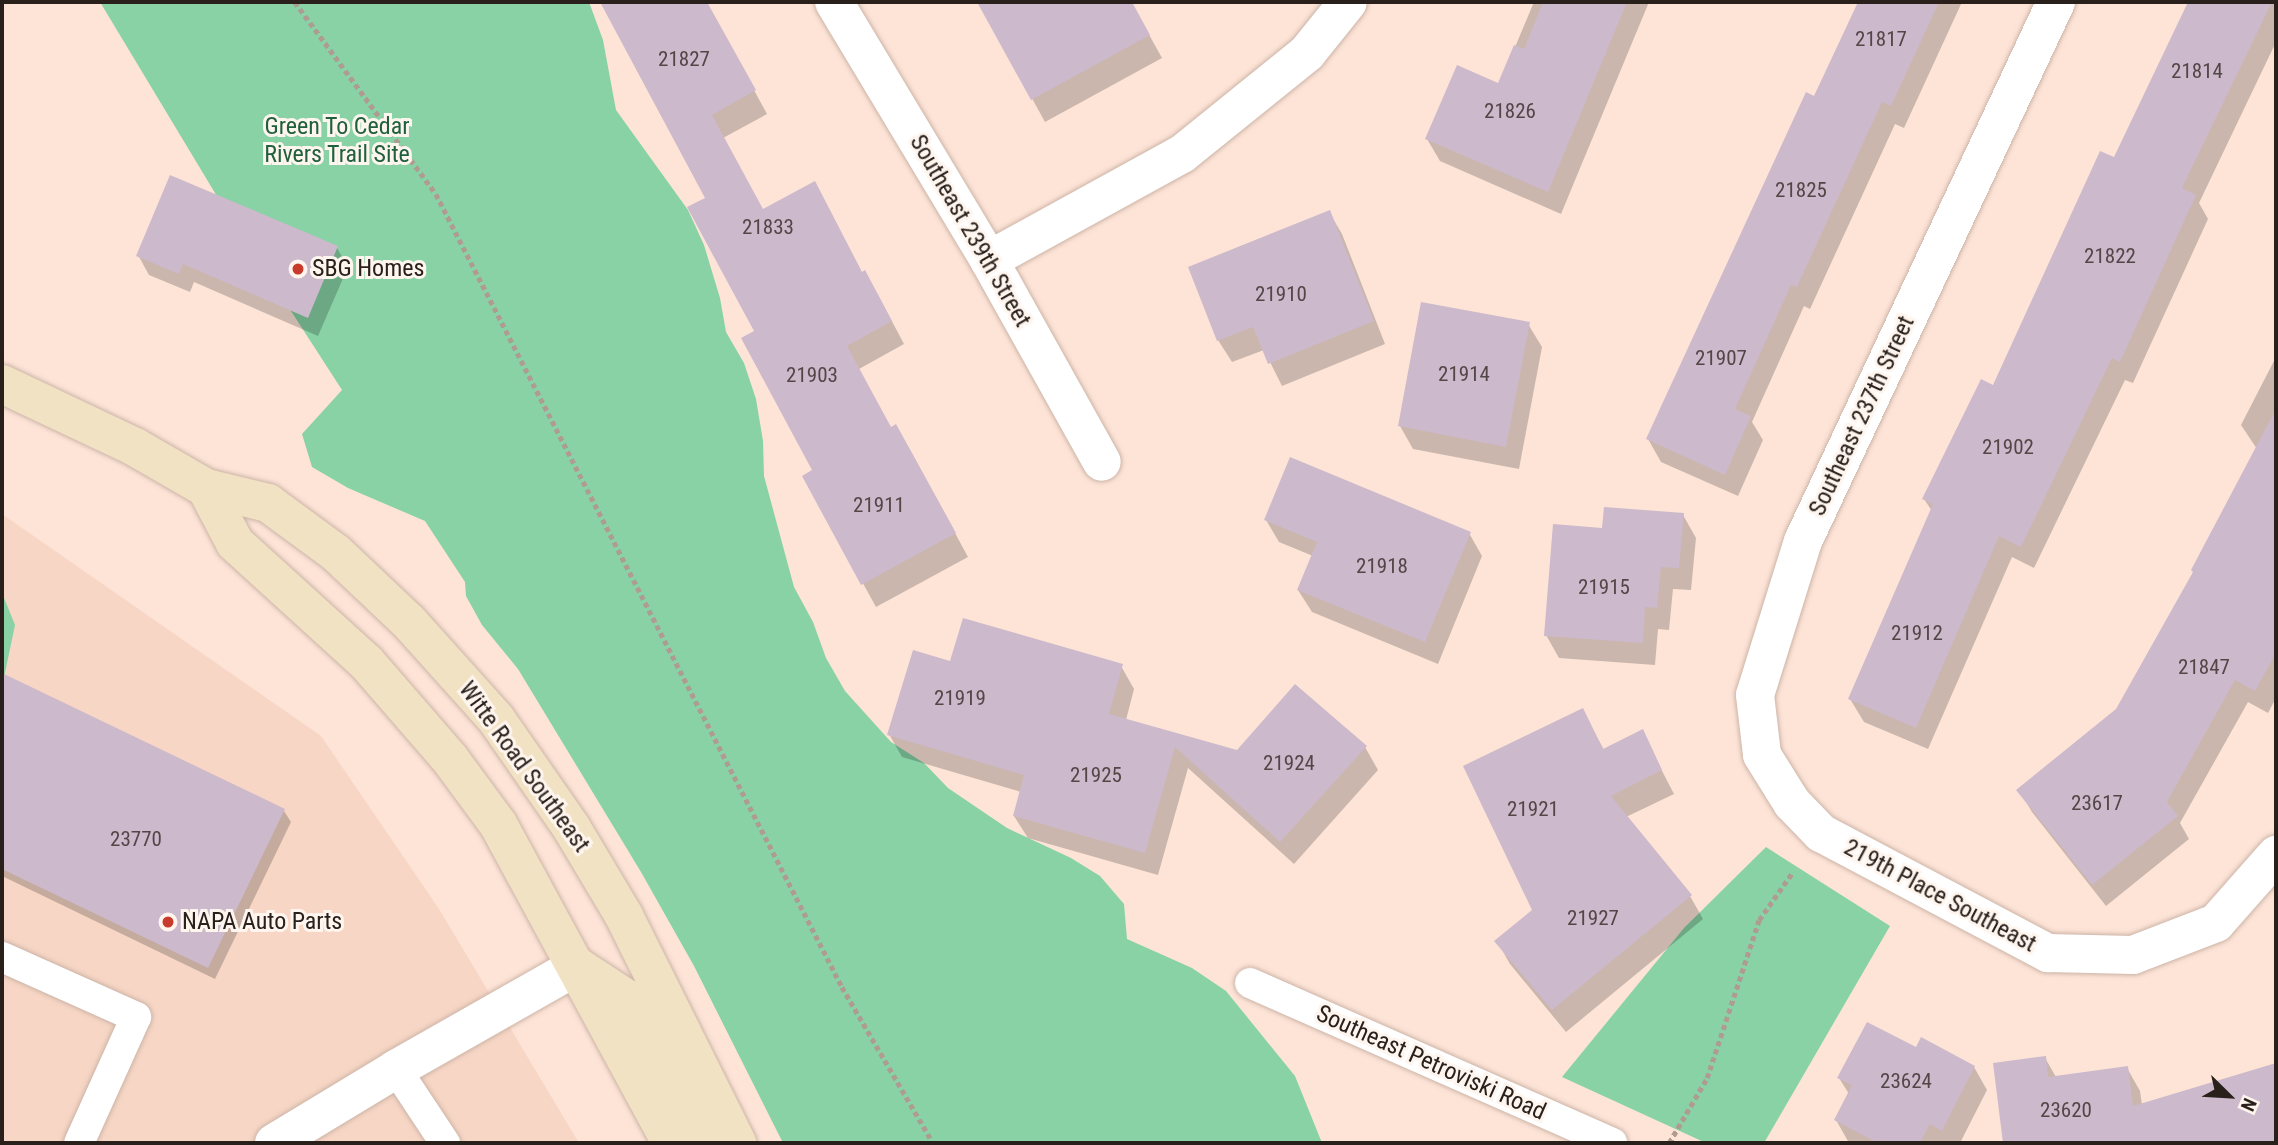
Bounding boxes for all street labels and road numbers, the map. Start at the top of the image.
street label: Southeast 239th Street [903,130,1037,332]
street label: Southeast 237th Street [1803,312,1921,520]
street label: Witte Road Southeast [452,676,596,858]
street label: 219th Place Southeast [1839,833,2041,959]
street label: Southeast Petroviski Road [1312,999,1550,1127]

